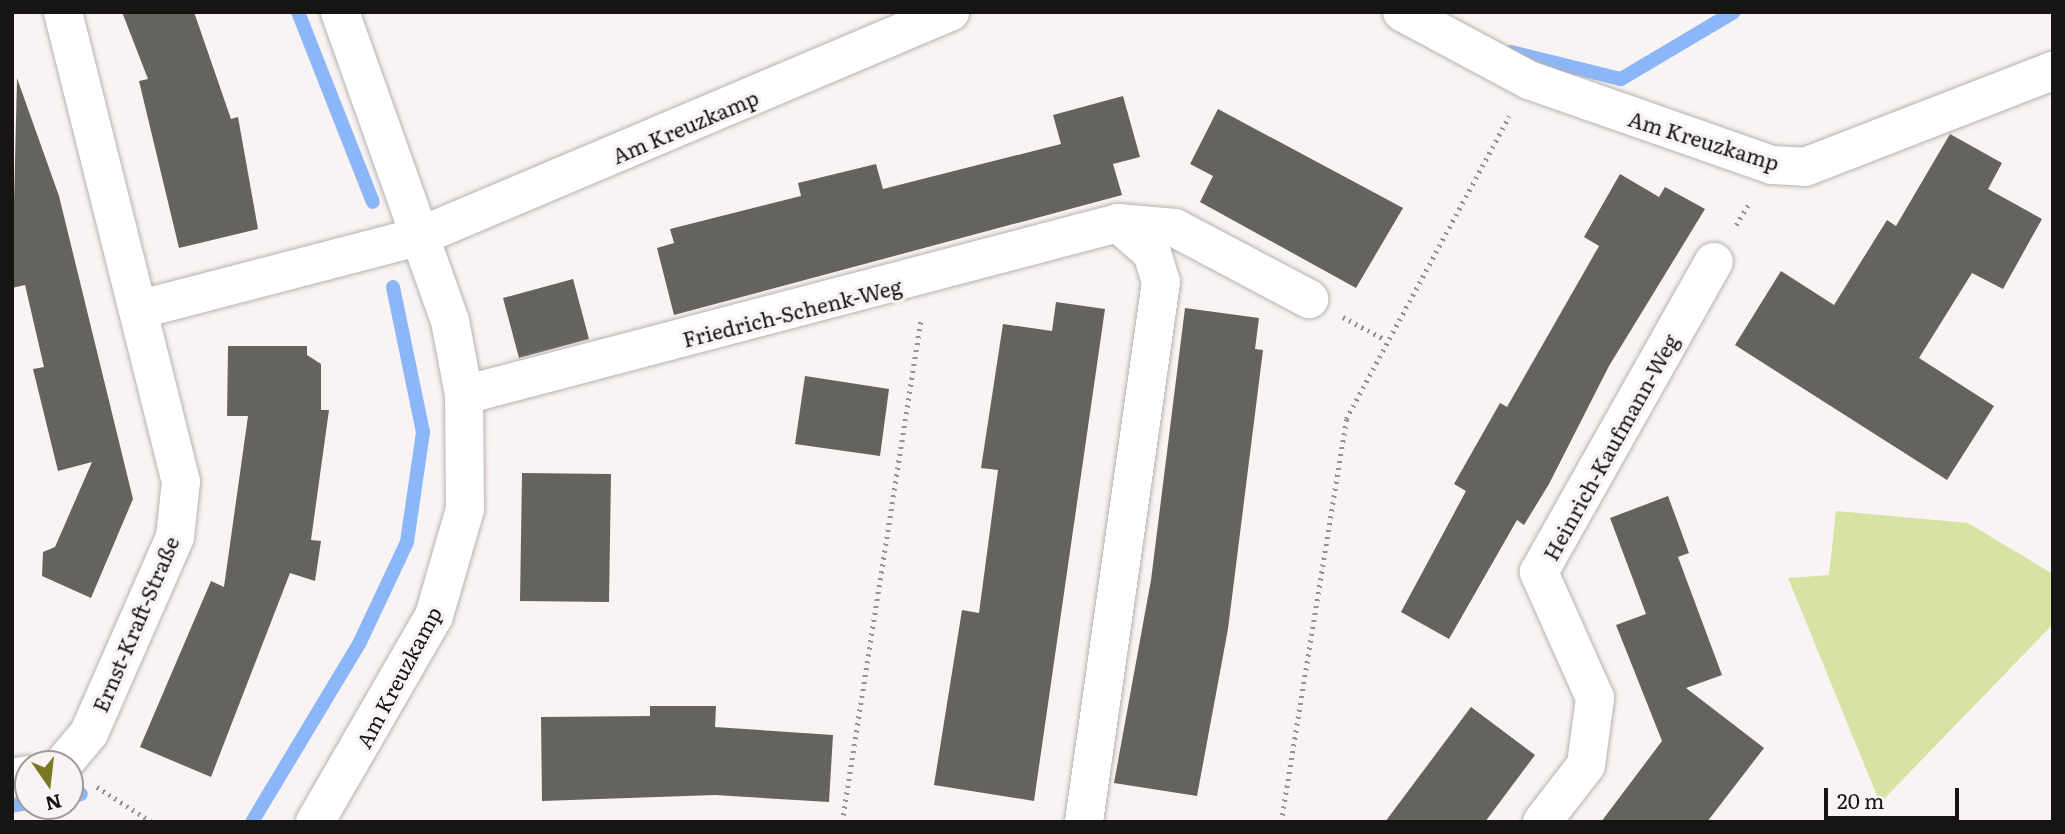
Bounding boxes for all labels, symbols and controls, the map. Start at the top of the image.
street label: Am Kreuzkamp [608,84,762,168]
street label: Am Kreuzkamp [1625,105,1783,175]
street label: Friedrich-Schenk-Weg [680,273,904,351]
street label: Heinrich-Kaufmann-Weg [1537,330,1683,564]
street label: Ernst-Kraft-Straße [87,532,183,716]
street label: Am Kreuzkamp [350,602,446,752]
north arrow [14,750,84,820]
scale bar [1827,774,1962,818]
text: 20 m [1837,784,1884,815]
text: N [42,788,65,819]

